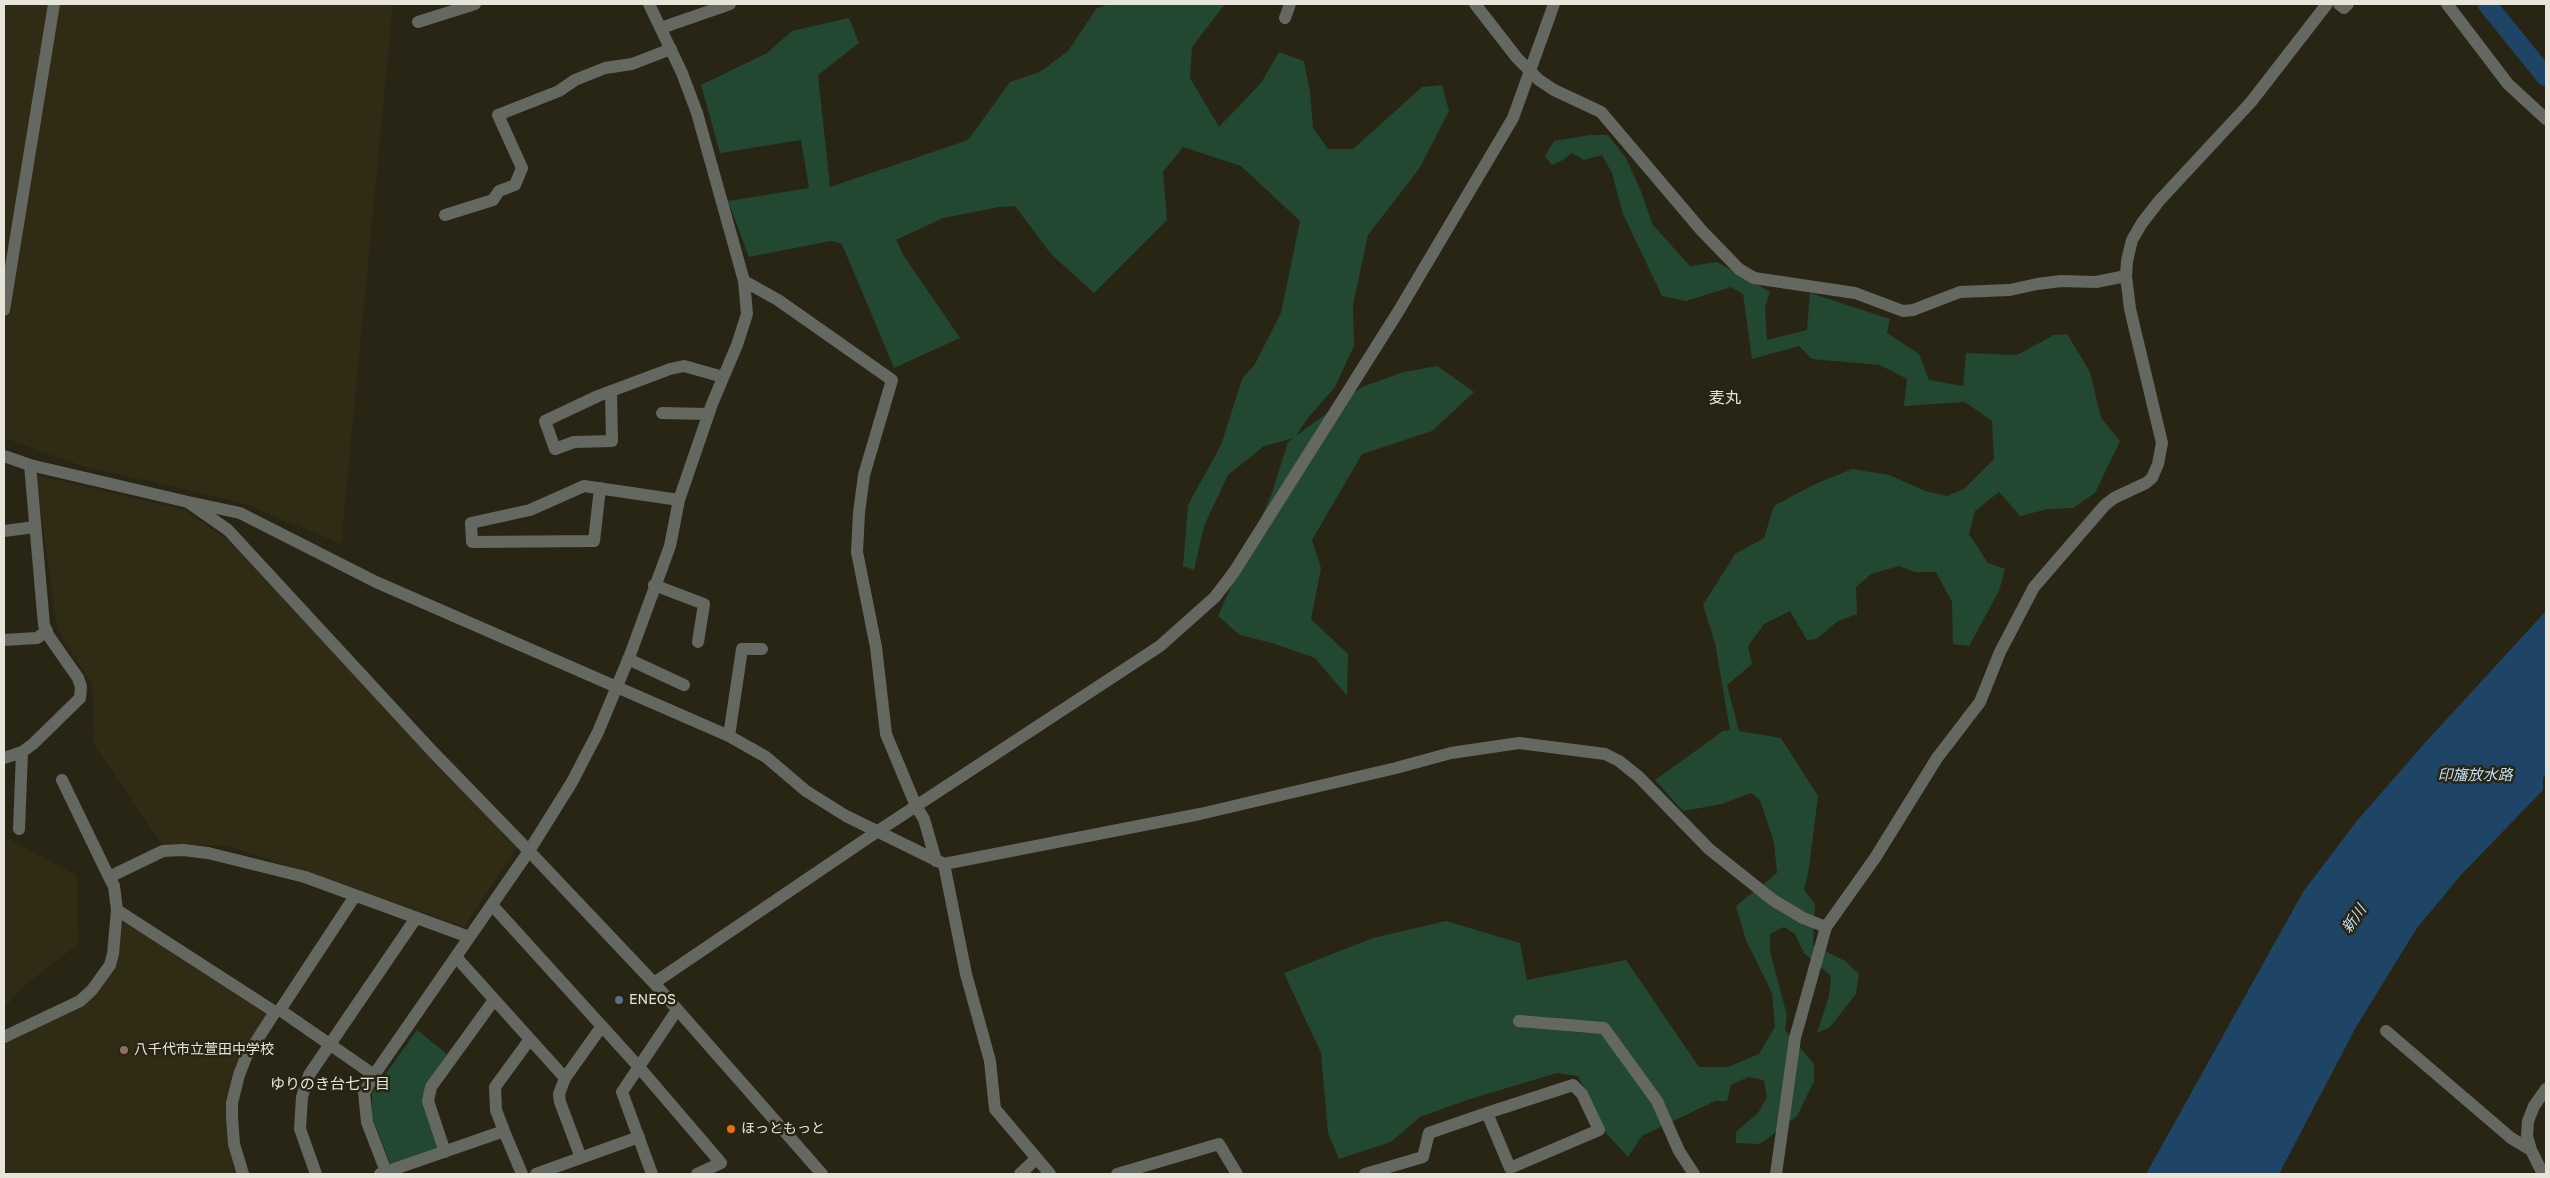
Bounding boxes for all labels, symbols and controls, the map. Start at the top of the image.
district label: 麦丸 [1709,388,1741,408]
water label: 印旛放水路 [2438,766,2512,784]
water label: 新川 [2338,902,2370,936]
place label: ENEOS [629,992,676,1008]
marker: ENEOS [613,994,625,1006]
place label: 八千代市立萱田中学校 [134,1042,274,1058]
marker: 八千代市立萱田中学校 [118,1044,130,1056]
district label: ゆりのき台七丁目 [270,1075,390,1093]
place label: ほっともっと [741,1121,825,1137]
marker: ほっともっと [725,1123,737,1135]

